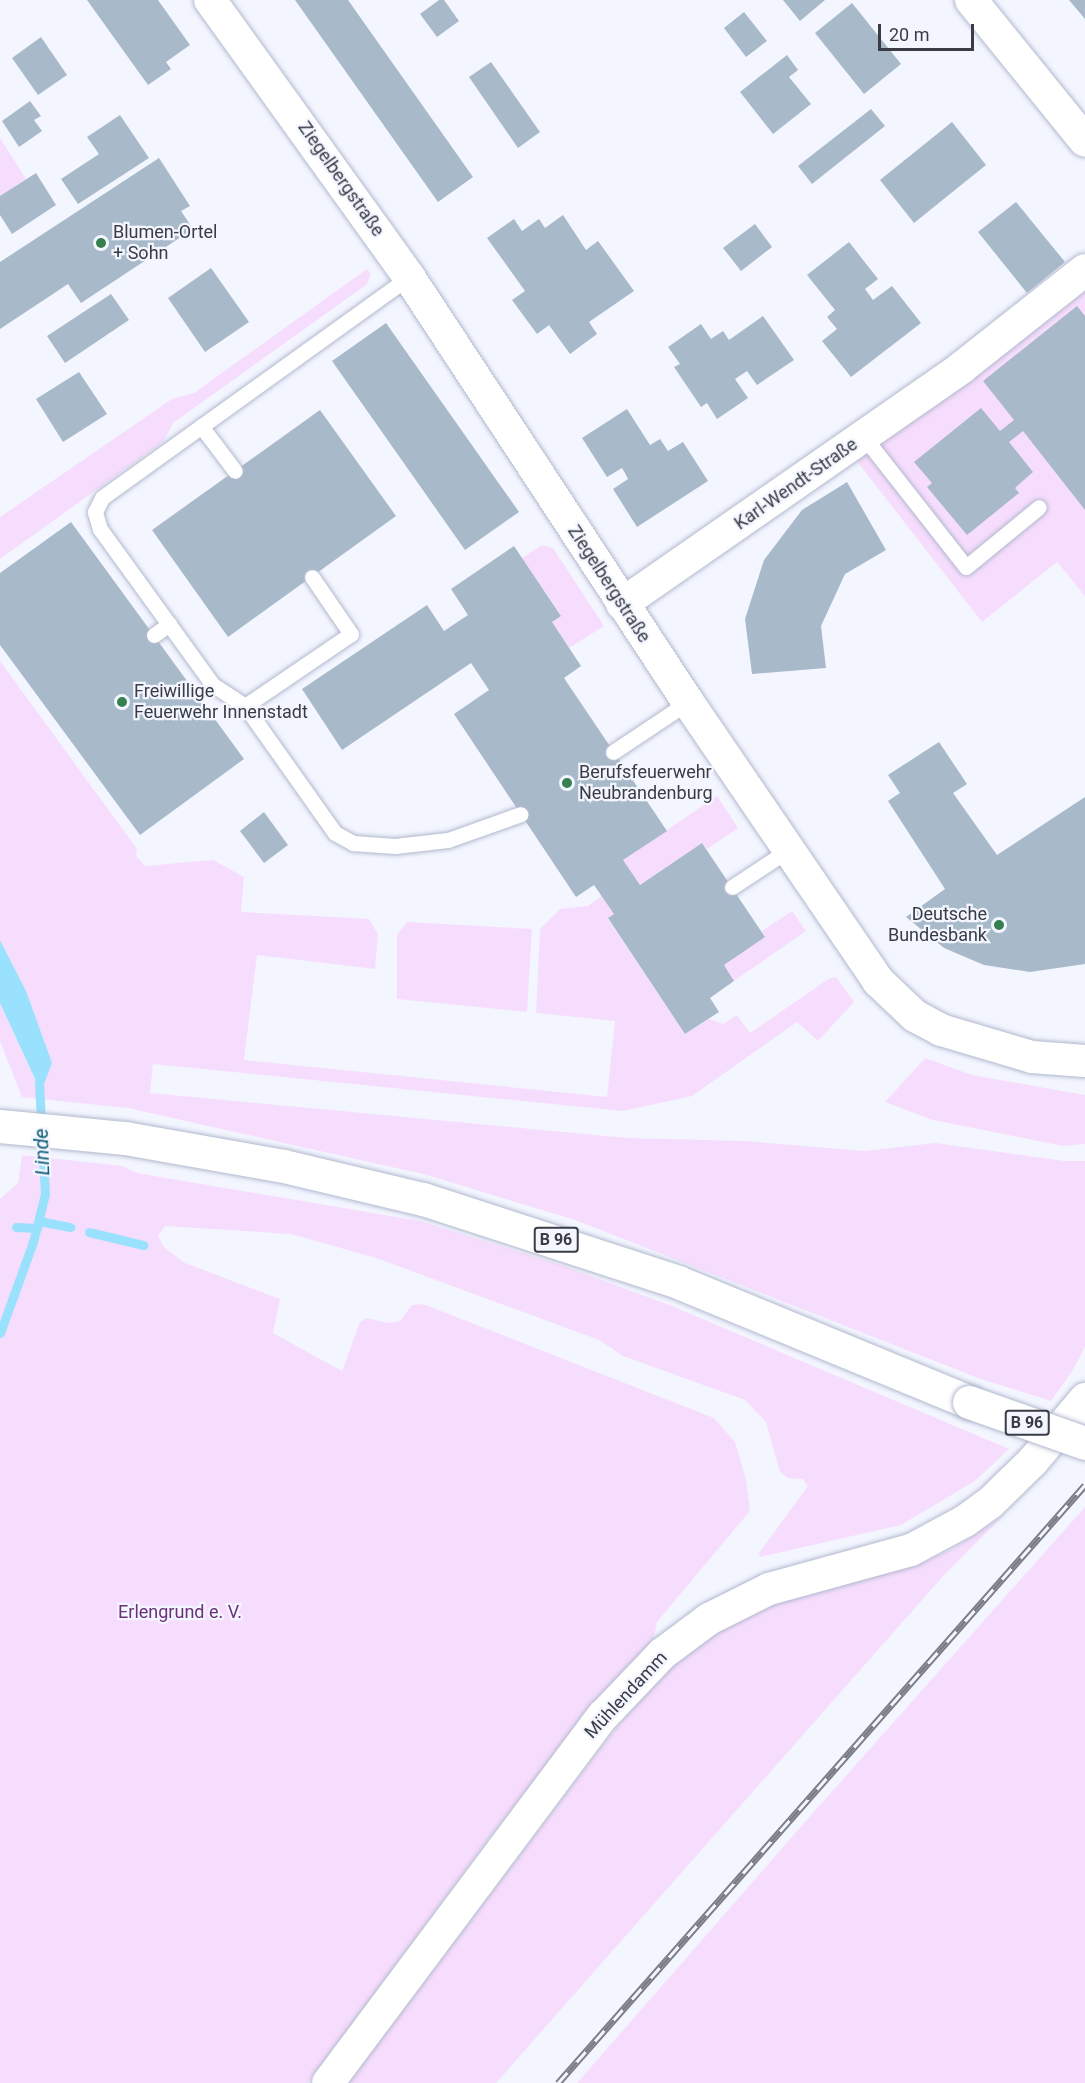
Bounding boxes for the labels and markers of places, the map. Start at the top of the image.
place label: Blumen-Ortel + Sohn [113,222,217,264]
marker: Blumen-Ortel + Sohn [94,236,108,250]
place label: Freiwillige Feuerwehr Innenstadt [134,681,308,724]
marker: Freiwillige Feuerwehr Innenstadt [115,695,129,709]
place label: Berufsfeuerwehr Neubrandenburg [579,762,713,804]
marker: Berufsfeuerwehr Neubrandenburg [560,776,574,790]
place label: Deutsche Bundesbank [888,904,987,946]
marker: Deutsche Bundesbank [992,918,1006,932]

